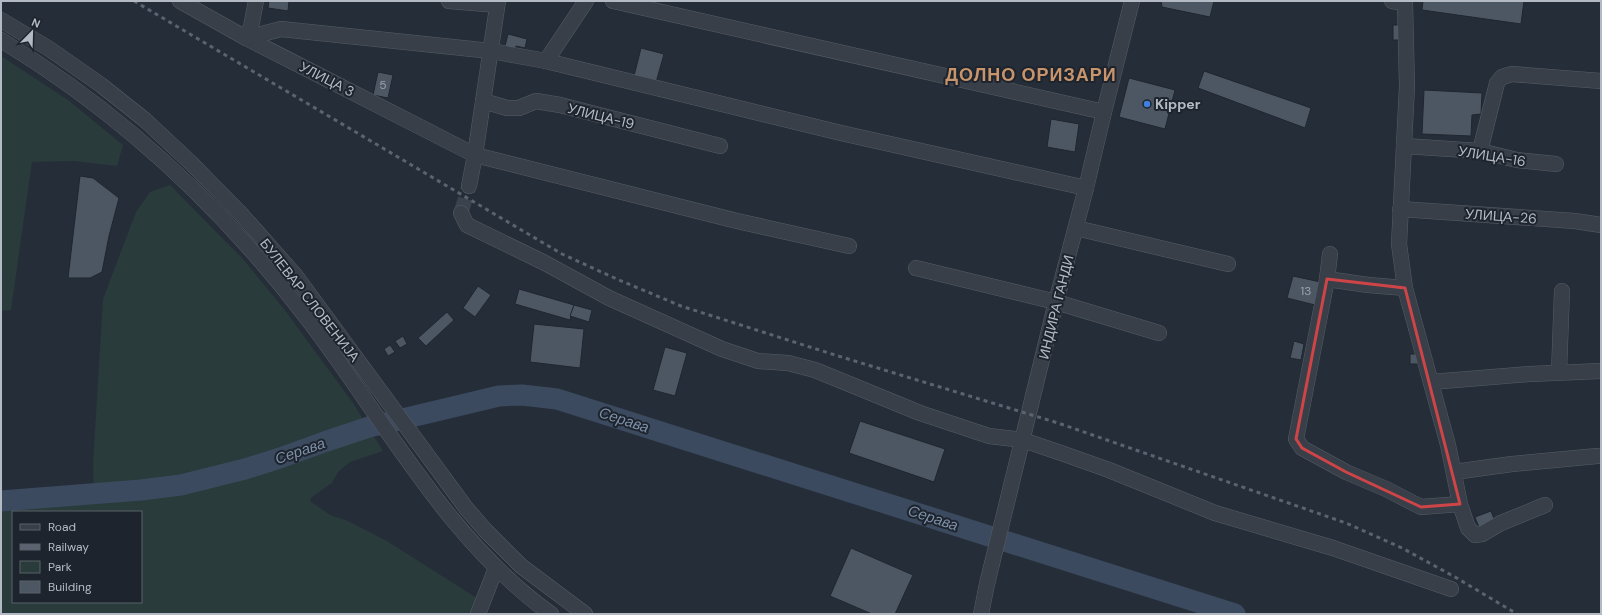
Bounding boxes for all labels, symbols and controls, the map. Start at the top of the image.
north arrow [12,12,52,52]
text: N [29,15,42,31]
street label: УЛИЦА 3 [296,58,358,100]
district label: ДОЛНО ОРИЗАРИ [945,63,1117,87]
house number: 5 [379,77,387,93]
place label: Kipper [1155,95,1201,113]
street label: УЛИЦА-19 [566,99,636,133]
marker: Kipper [1142,99,1152,109]
street label: УЛИЦА-16 [1457,142,1527,170]
street label: УЛИЦА-26 [1465,205,1537,227]
street label: БУЛЕВАР СЛОВЕНИЈА [256,235,364,366]
street label: ИНДИРА ГАНДИ [1034,253,1078,361]
house number: 13 [1301,283,1311,299]
water label: Серава [596,403,652,437]
water label: Серава [272,433,328,469]
water label: Серава [905,501,961,535]
legend [12,511,142,603]
text: Road [48,519,76,535]
text: Railway [48,539,89,555]
text: Park [48,559,72,575]
text: Building [48,579,92,595]

